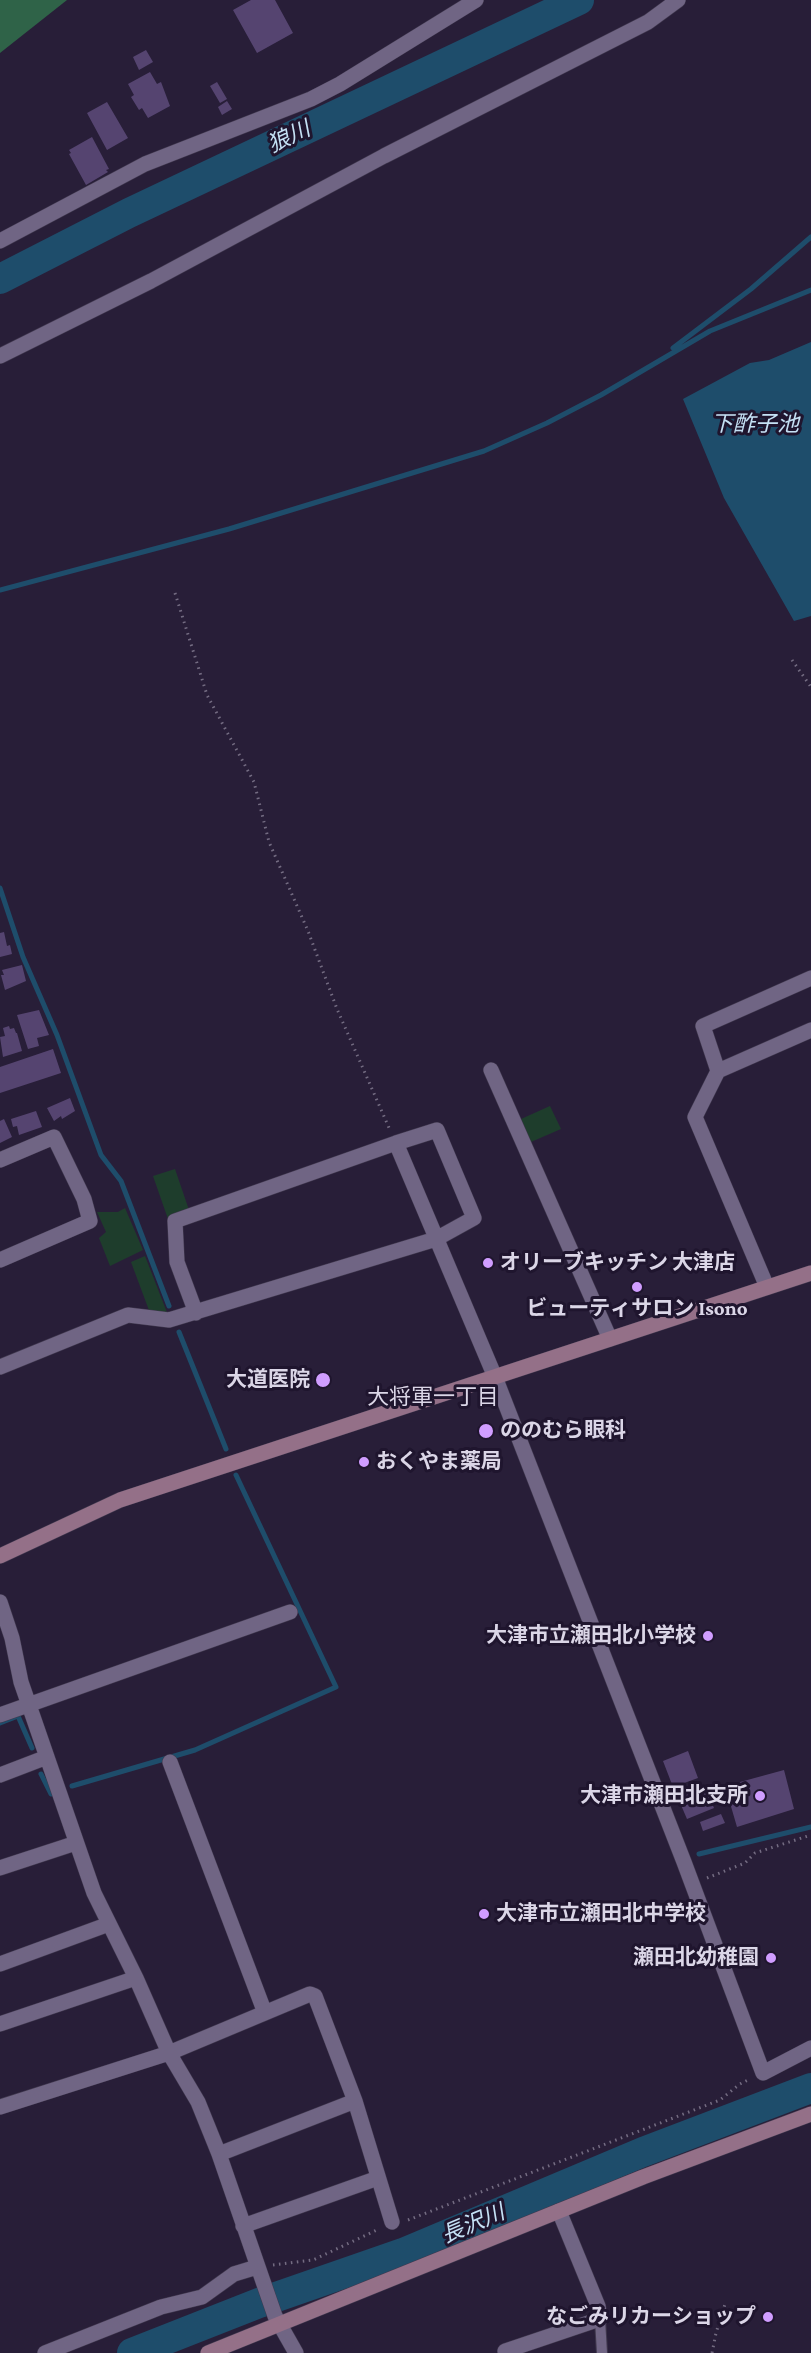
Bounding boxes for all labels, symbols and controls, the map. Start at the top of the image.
water label: 狼川 [263,116,315,158]
water label: 下酢子池 [711,411,799,437]
place label: オリーブキッチン 大津店 [500,1250,735,1276]
marker: オリーブキッチン 大津店 [481,1256,495,1270]
marker: ビューティサロン Isono [630,1280,644,1294]
place label: ビューティサロン Isono [526,1296,748,1322]
place label: 大道医院 [226,1367,310,1393]
marker: 大道医院 [314,1371,332,1389]
district label: 大将軍一丁目 [367,1384,499,1410]
place label: ののむら眼科 [500,1418,626,1444]
marker: ののむら眼科 [477,1422,495,1440]
place label: おくやま薬局 [376,1449,502,1475]
marker: おくやま薬局 [357,1455,371,1469]
place label: 大津市立瀬田北小学校 [486,1623,696,1649]
marker: 大津市立瀬田北小学校 [701,1629,715,1643]
place label: 大津市瀬田北支所 [580,1783,748,1809]
marker: 大津市瀬田北支所 [753,1789,767,1803]
place label: 大津市立瀬田北中学校 [496,1901,706,1927]
marker: 大津市立瀬田北中学校 [477,1907,491,1921]
place label: 瀬田北幼稚園 [633,1945,759,1971]
marker: 瀬田北幼稚園 [764,1951,778,1965]
water label: 長沢川 [437,2199,509,2249]
place label: なごみリカーショップ [546,2304,756,2330]
marker: なごみリカーショップ [761,2310,775,2324]

